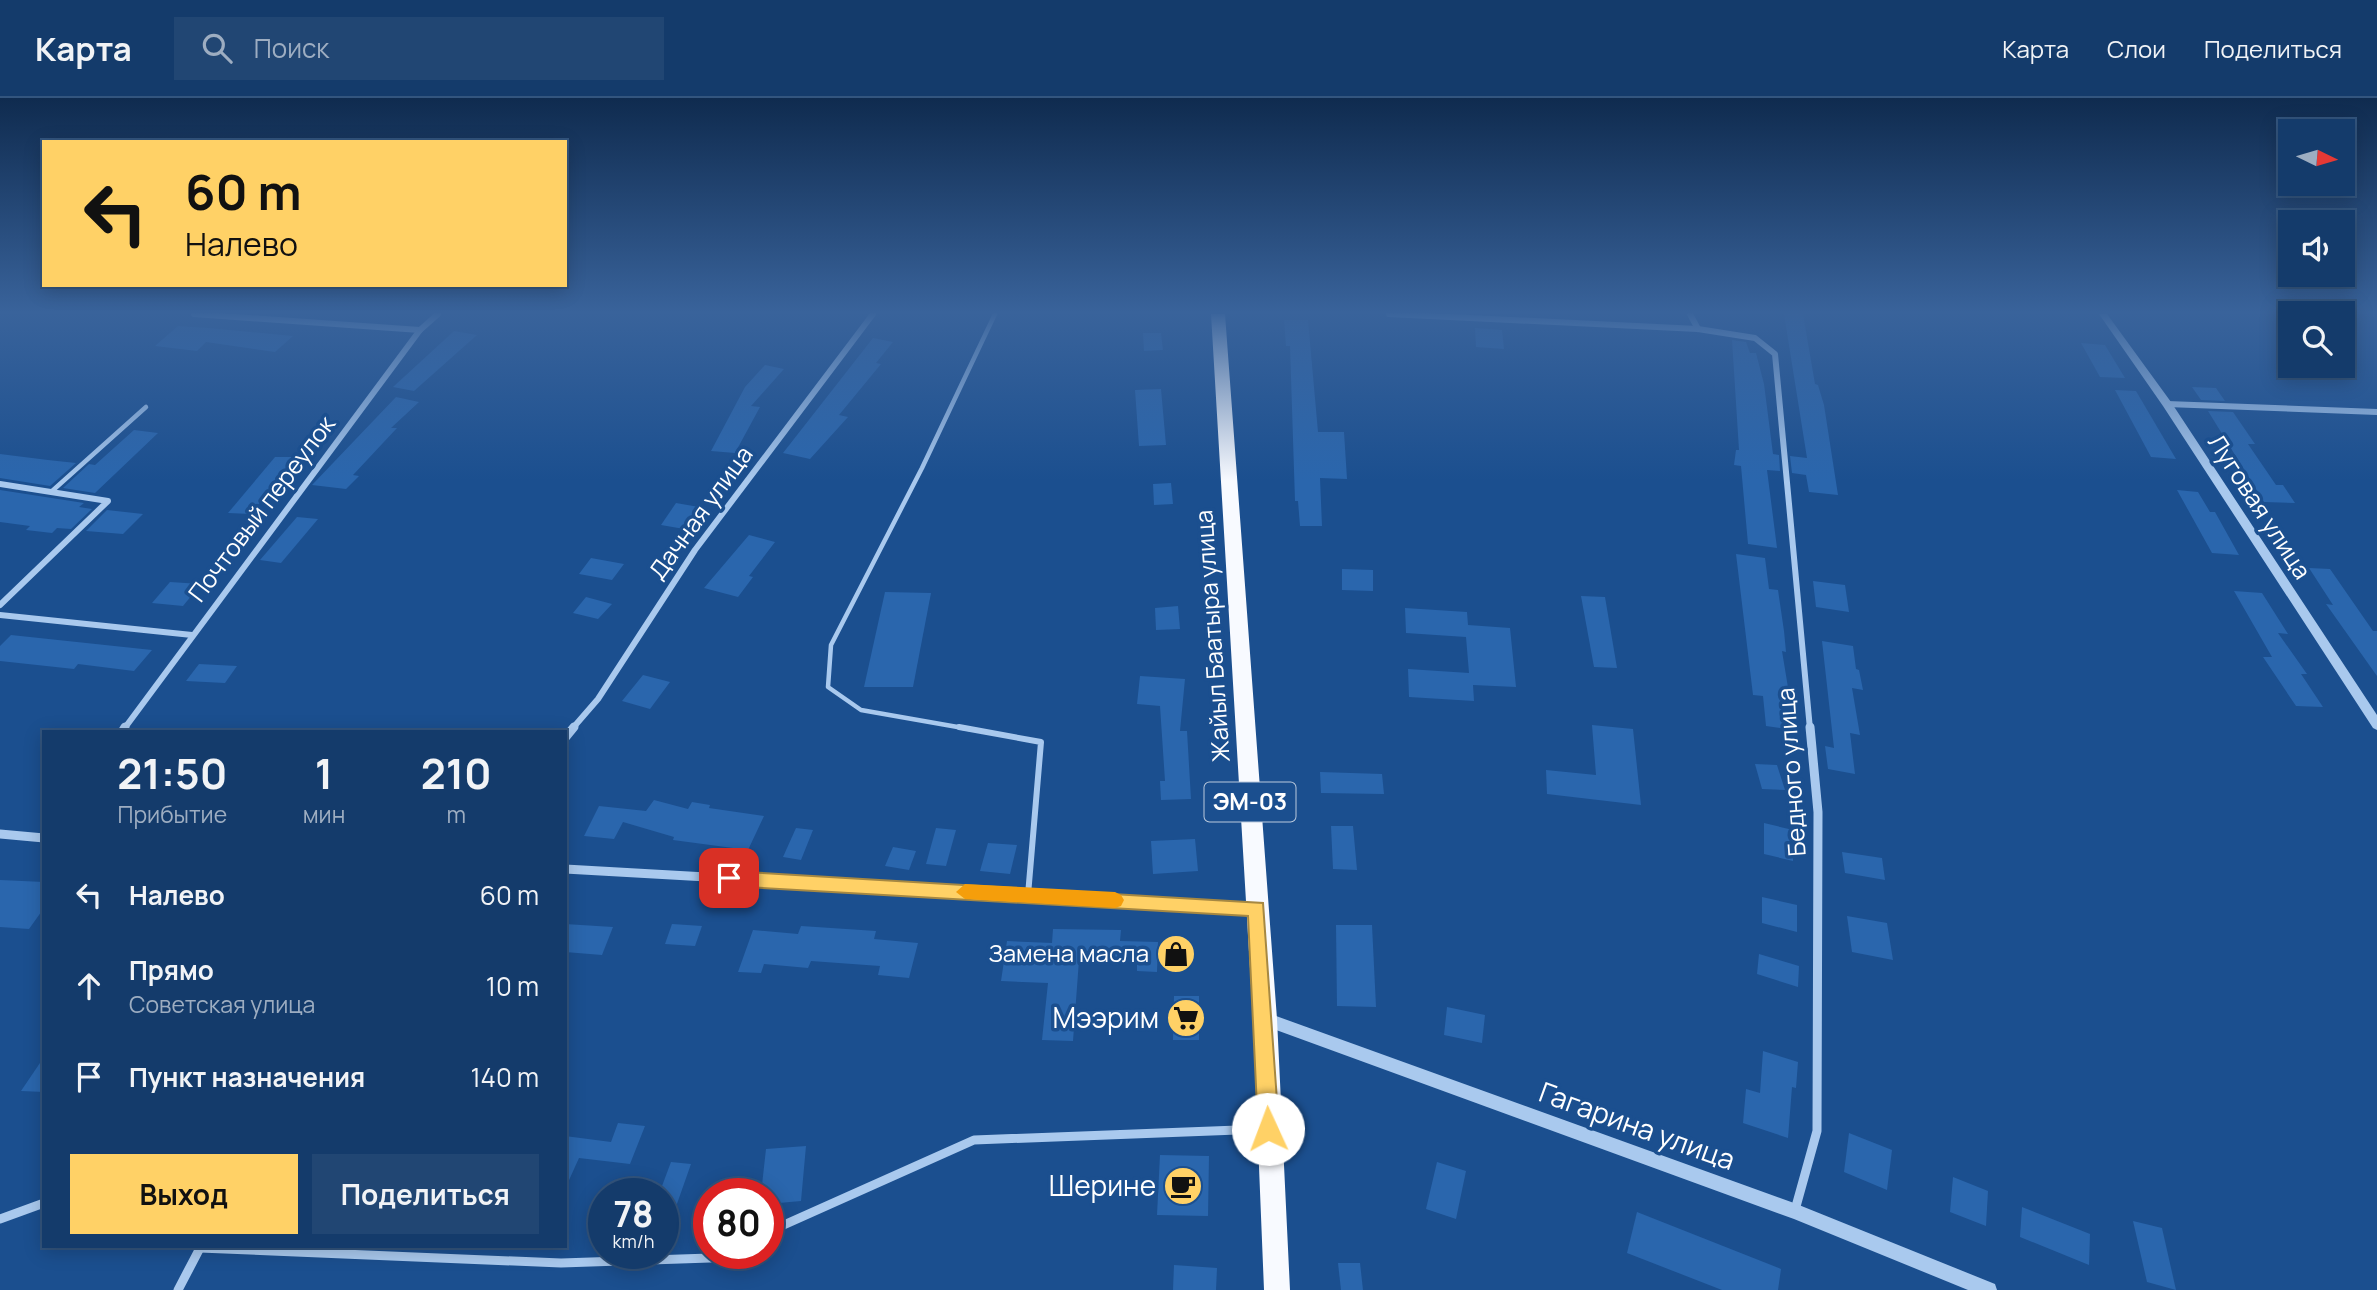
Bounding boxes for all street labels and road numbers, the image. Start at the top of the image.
street label: Почтовый переулок [180,407,342,608]
street label: Луговая улица [2201,427,2319,585]
street label: Дачная улица [640,439,759,586]
street label: Жайыл Баатыра улица [1186,509,1237,763]
street label: Бедного улица [1768,687,1813,858]
road number: ЭМ-03 [1204,782,1296,822]
street label: Гагарина улица [1534,1072,1741,1178]

